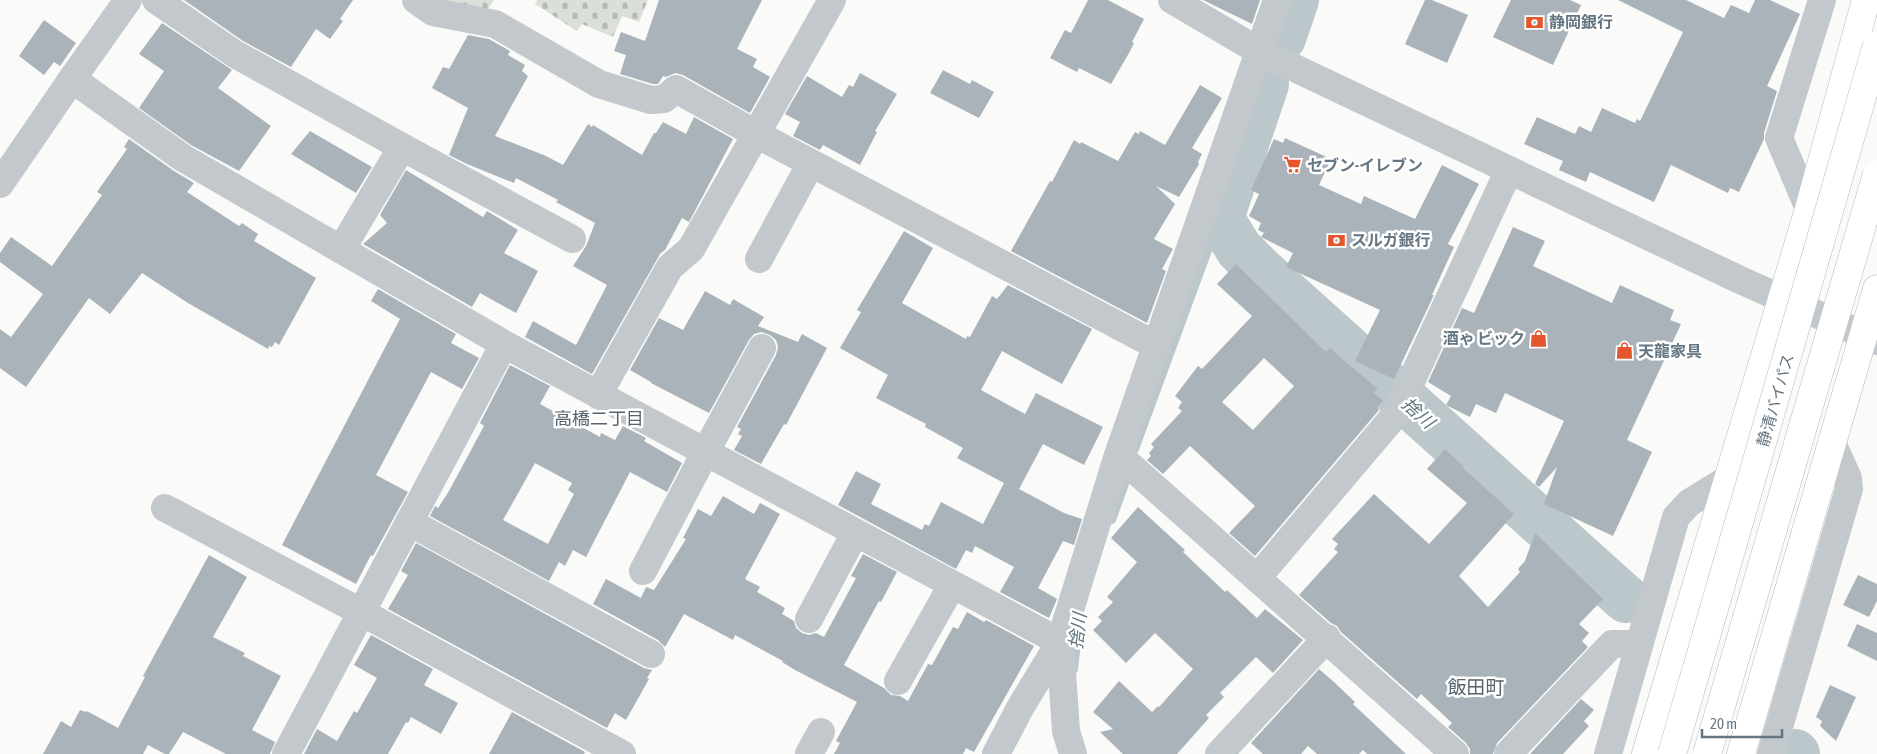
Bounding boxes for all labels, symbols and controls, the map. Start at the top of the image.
bank icon: 静岡銀行 [1525,12,1545,32]
place label: 静岡銀行 [1549,13,1613,31]
supermarket icon: セブン-イレブン [1283,155,1303,175]
place label: セブン-イレブン [1307,156,1423,174]
bank icon: スルガ銀行 [1327,230,1347,250]
place label: スルガ銀行 [1351,231,1431,249]
shop icon: 酒ゃ ビック [1529,328,1549,348]
place label: 酒ゃ ビック [1443,329,1525,347]
shop icon: 天龍家具 [1614,341,1634,361]
place label: 天龍家具 [1638,342,1702,360]
street label: 静清バイパス [1753,352,1797,448]
water label: 捨川 [1398,393,1440,434]
district label: 高橋二丁目 [554,408,644,429]
water label: 捨川 [1065,610,1090,650]
district label: 飯田町 [1447,676,1505,698]
scale bar [1702,706,1782,738]
text: 20 m [1710,715,1737,732]

